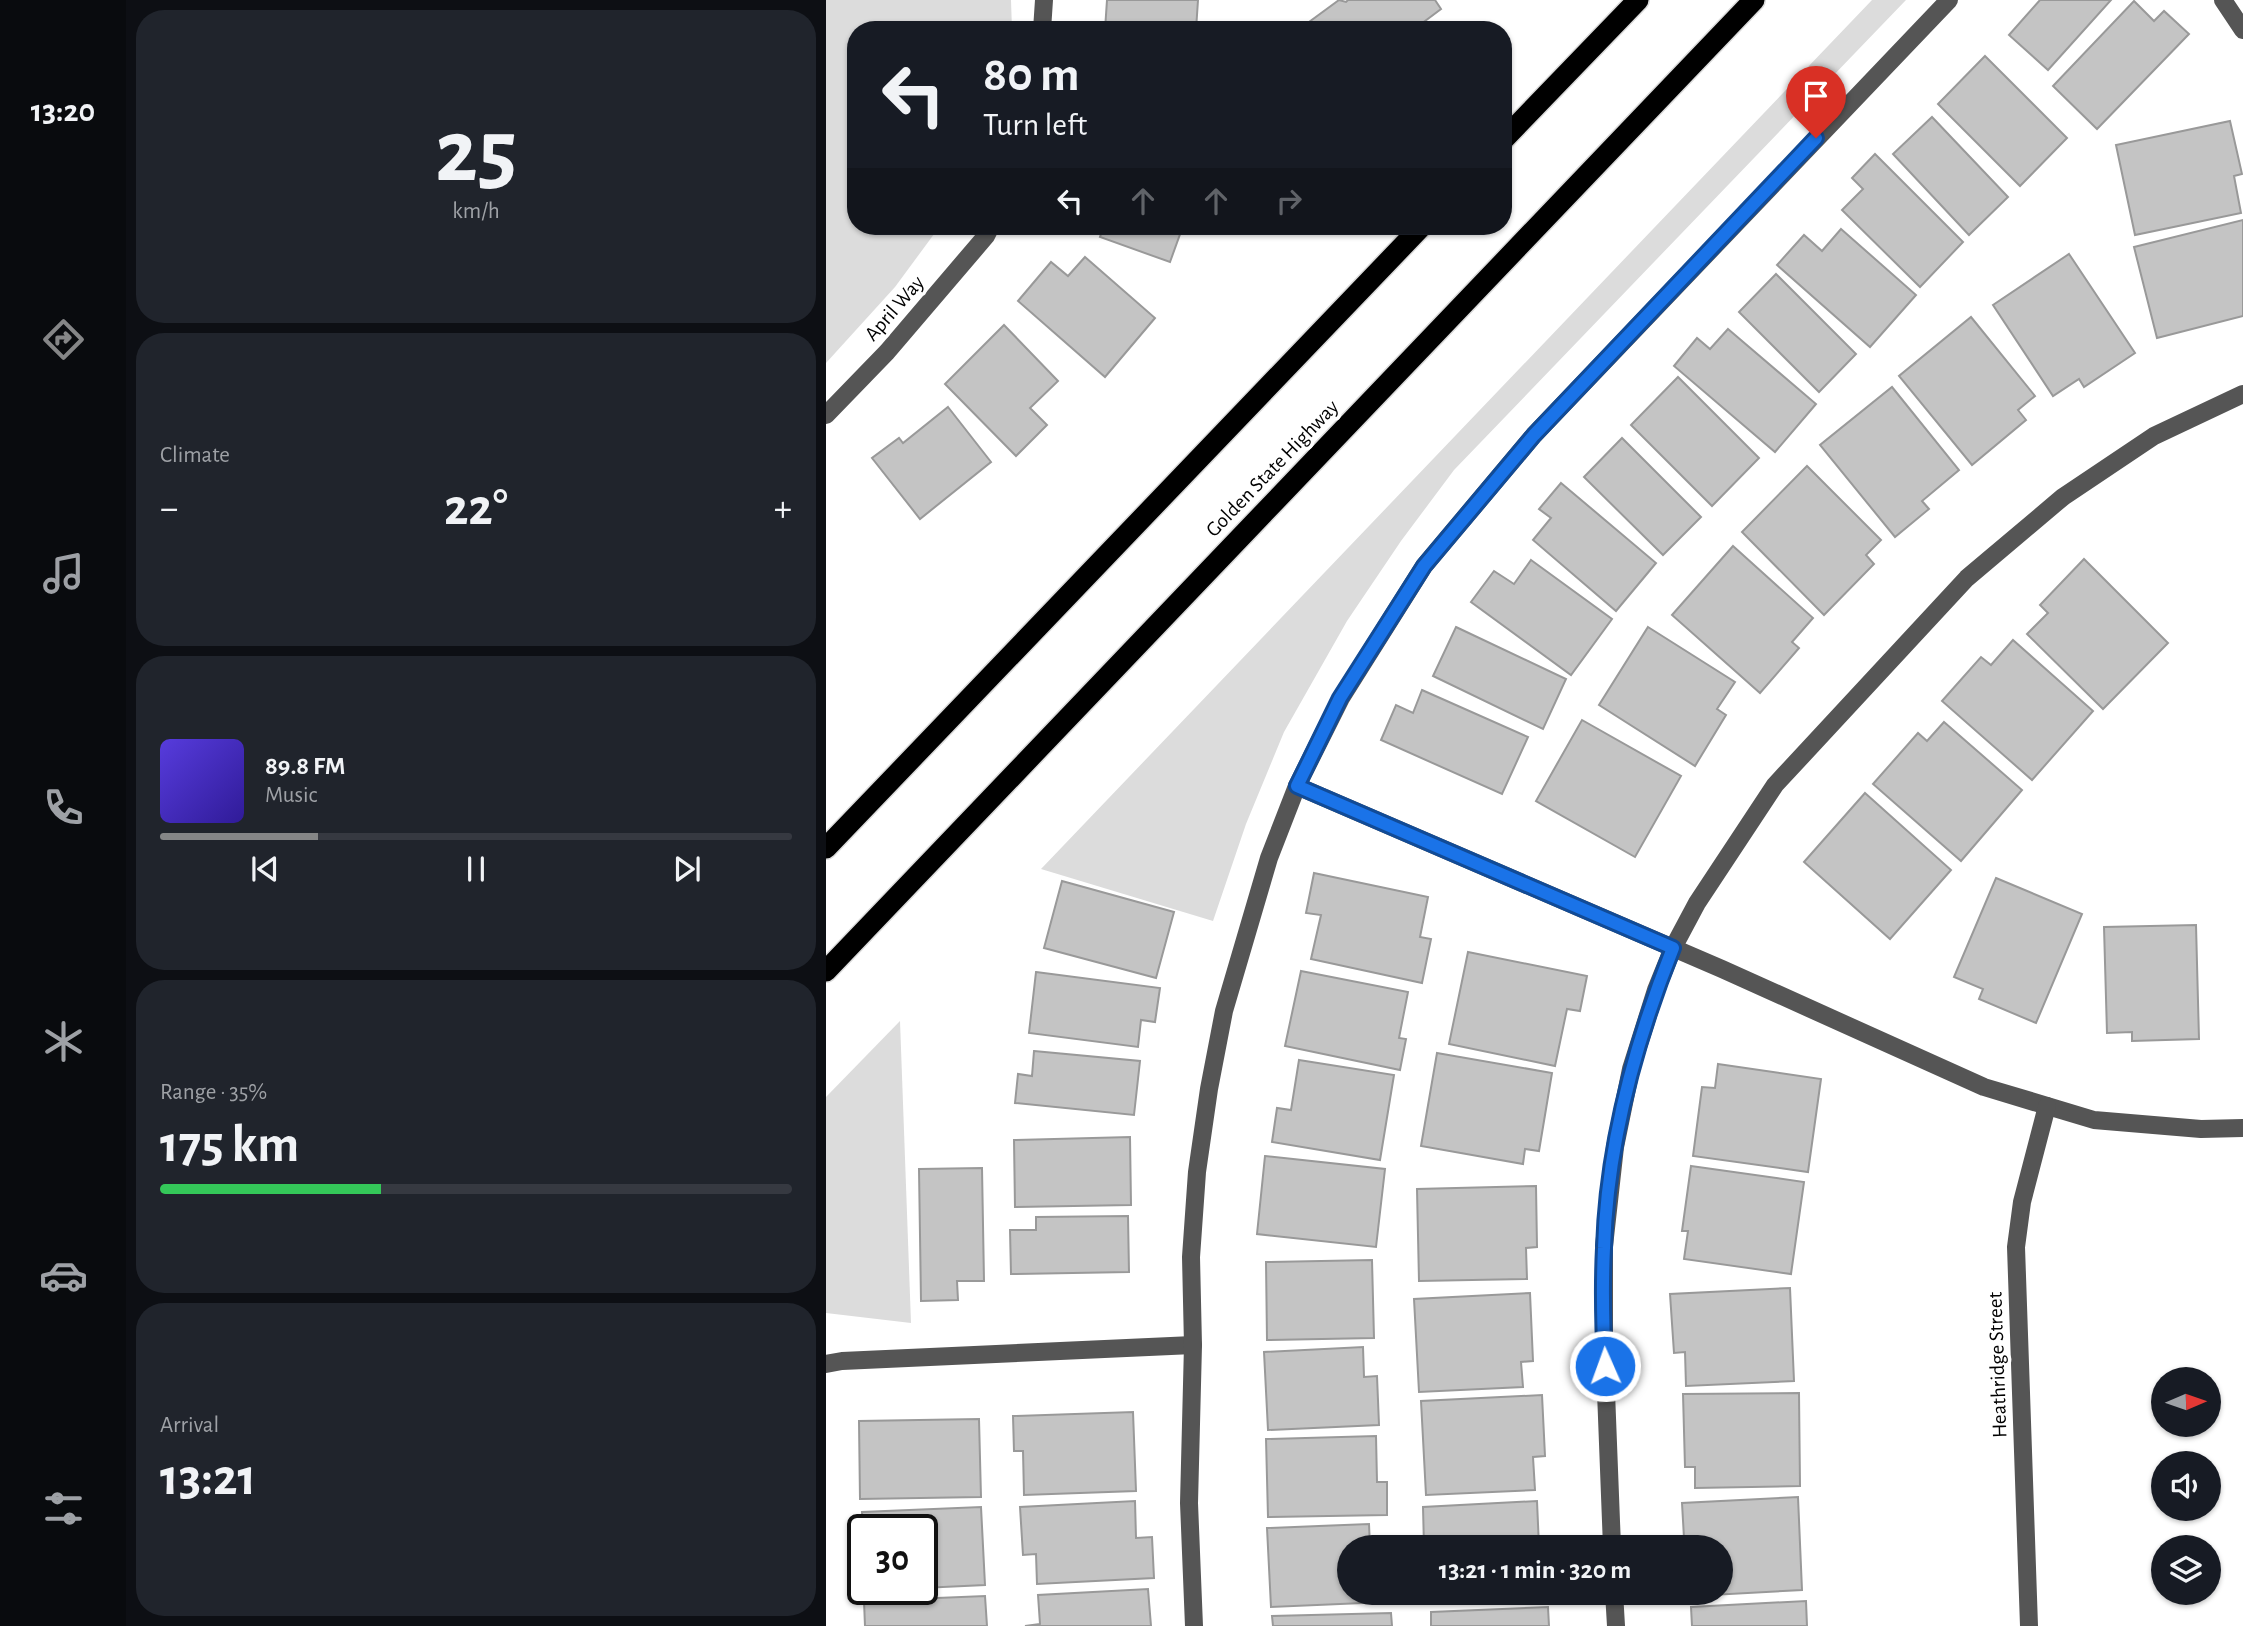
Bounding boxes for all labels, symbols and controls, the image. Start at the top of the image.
icon: left [868,49,959,140]
text: 80 m [983,51,1080,100]
pin [1786,66,1846,138]
icon: arrive [1797,77,1835,115]
text: 13:20 [31,95,95,127]
text: 25 [435,107,517,198]
text: Turn left [983,109,1087,141]
icon: left [1051,182,1089,220]
icon: ahead [1124,182,1162,220]
icon: ahead [1197,182,1235,220]
icon: right [1270,182,1308,220]
text: km/h [452,200,500,223]
street label: April Way [861,272,928,345]
icon: directions [39,315,88,364]
street label: Golden State Highway [1202,396,1343,541]
text: Climate [160,444,230,467]
text: 22° [444,482,508,534]
text: − [160,490,178,528]
text: + [774,490,792,528]
icon: music [39,549,88,598]
text: 89.8 FM [265,753,345,779]
icon: phone [39,783,88,832]
text: Music [265,784,317,807]
icon: previous [246,850,284,888]
icon: pause [457,850,495,888]
icon: next [668,850,706,888]
icon: climate [39,1017,88,1066]
text: Range · 35% [160,1081,267,1104]
text: 175 km [160,1119,299,1171]
icon: car [39,1251,88,1300]
street label: Heathridge Street [1984,1291,2011,1438]
position arrow [1568,1329,1642,1403]
north arrow [2151,1367,2221,1437]
map controls [2151,1367,2221,1605]
text: Arrival [160,1414,219,1437]
button: sound [2151,1451,2221,1521]
text: 13:21 [160,1452,256,1504]
icon: filters [39,1484,88,1533]
speed limit sign: 30 [847,1514,938,1605]
button: layers [2151,1535,2221,1605]
text: 13:21 · 1 min · 320 m [1439,1557,1631,1583]

